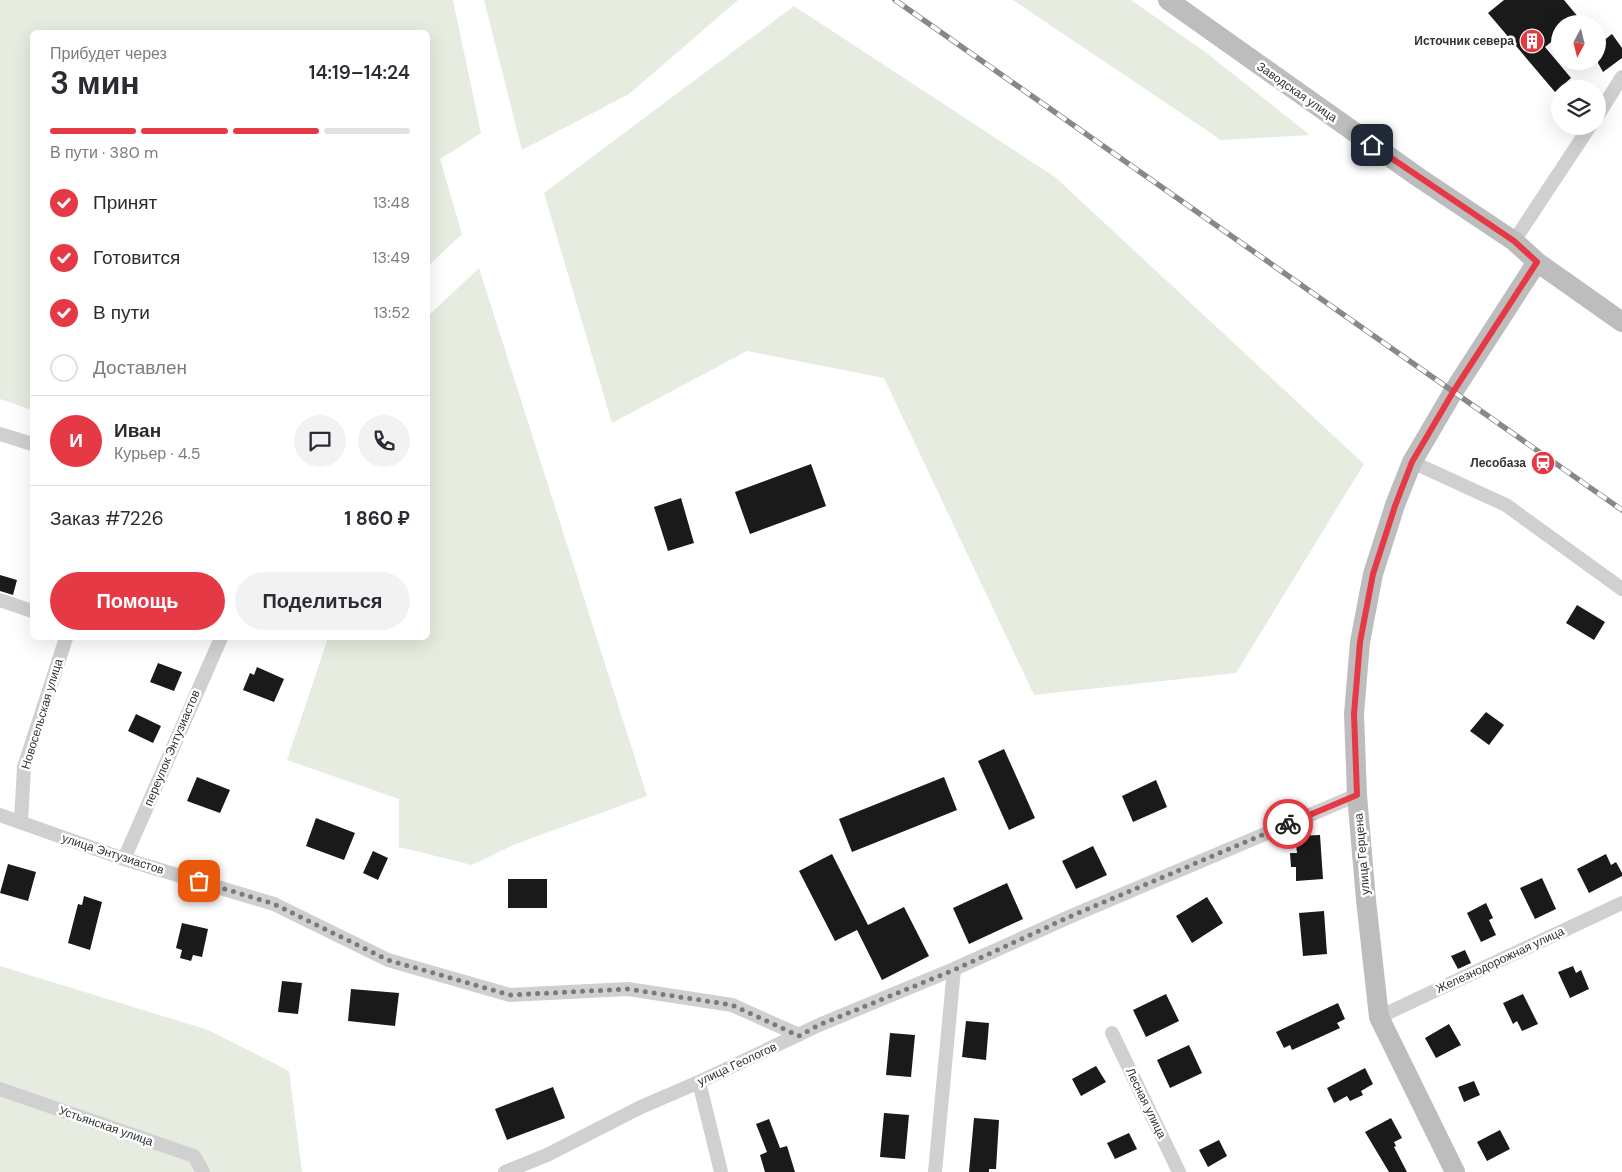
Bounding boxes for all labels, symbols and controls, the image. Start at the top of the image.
north arrow [1551,15,1606,70]
map controls [1551,15,1606,135]
building icon: Источник севера [1519,28,1545,54]
place label: Источник севера [1414,33,1514,49]
text: Прибудет через [50,43,167,64]
street label: Заводская улица [1254,58,1341,126]
text: 14:19–14:24 [309,60,410,85]
text: 3 мин [50,62,140,104]
button: layers [1551,80,1606,135]
pin [1351,124,1393,166]
icon: home [1358,131,1386,159]
text: В пути · 380 m [50,142,158,163]
icon: check [50,189,78,217]
text: Принят [93,190,157,215]
text: 13:48 [373,192,410,213]
icon: check [50,244,78,272]
text: Готовится [93,245,180,270]
text: 13:49 [373,247,410,268]
icon: check [50,299,78,327]
text: В пути [93,300,150,325]
text: 13:52 [374,302,410,323]
text: Доставлен [93,355,187,380]
button: chat [294,415,346,467]
button: phone [358,415,410,467]
text: Иван [114,418,161,443]
text: И [69,428,83,453]
text: Курьер · 4.5 [114,443,201,464]
station icon: Лесобаза [1530,450,1556,476]
place label: Лесобаза [1470,455,1526,471]
text: Заказ #7226 [50,506,164,531]
text: 1 860 ₽ [344,506,410,531]
button: Помощь [50,572,225,630]
button: Поделиться [235,572,410,630]
street label: Новосельская улица [18,657,67,771]
street label: переулок Энтузиастов [140,688,204,808]
courier [1263,799,1313,849]
icon: bike [1274,810,1302,838]
street label: улица Герцена [1350,812,1374,896]
street label: улица Энтузиастов [60,830,166,878]
pin [178,860,220,902]
icon: bag [185,867,213,895]
street label: Железнодорожная улица [1433,923,1567,997]
street label: улица Геологов [695,1039,779,1089]
street label: Лесная улица [1122,1065,1170,1141]
street label: Устьянская улица [57,1102,156,1150]

